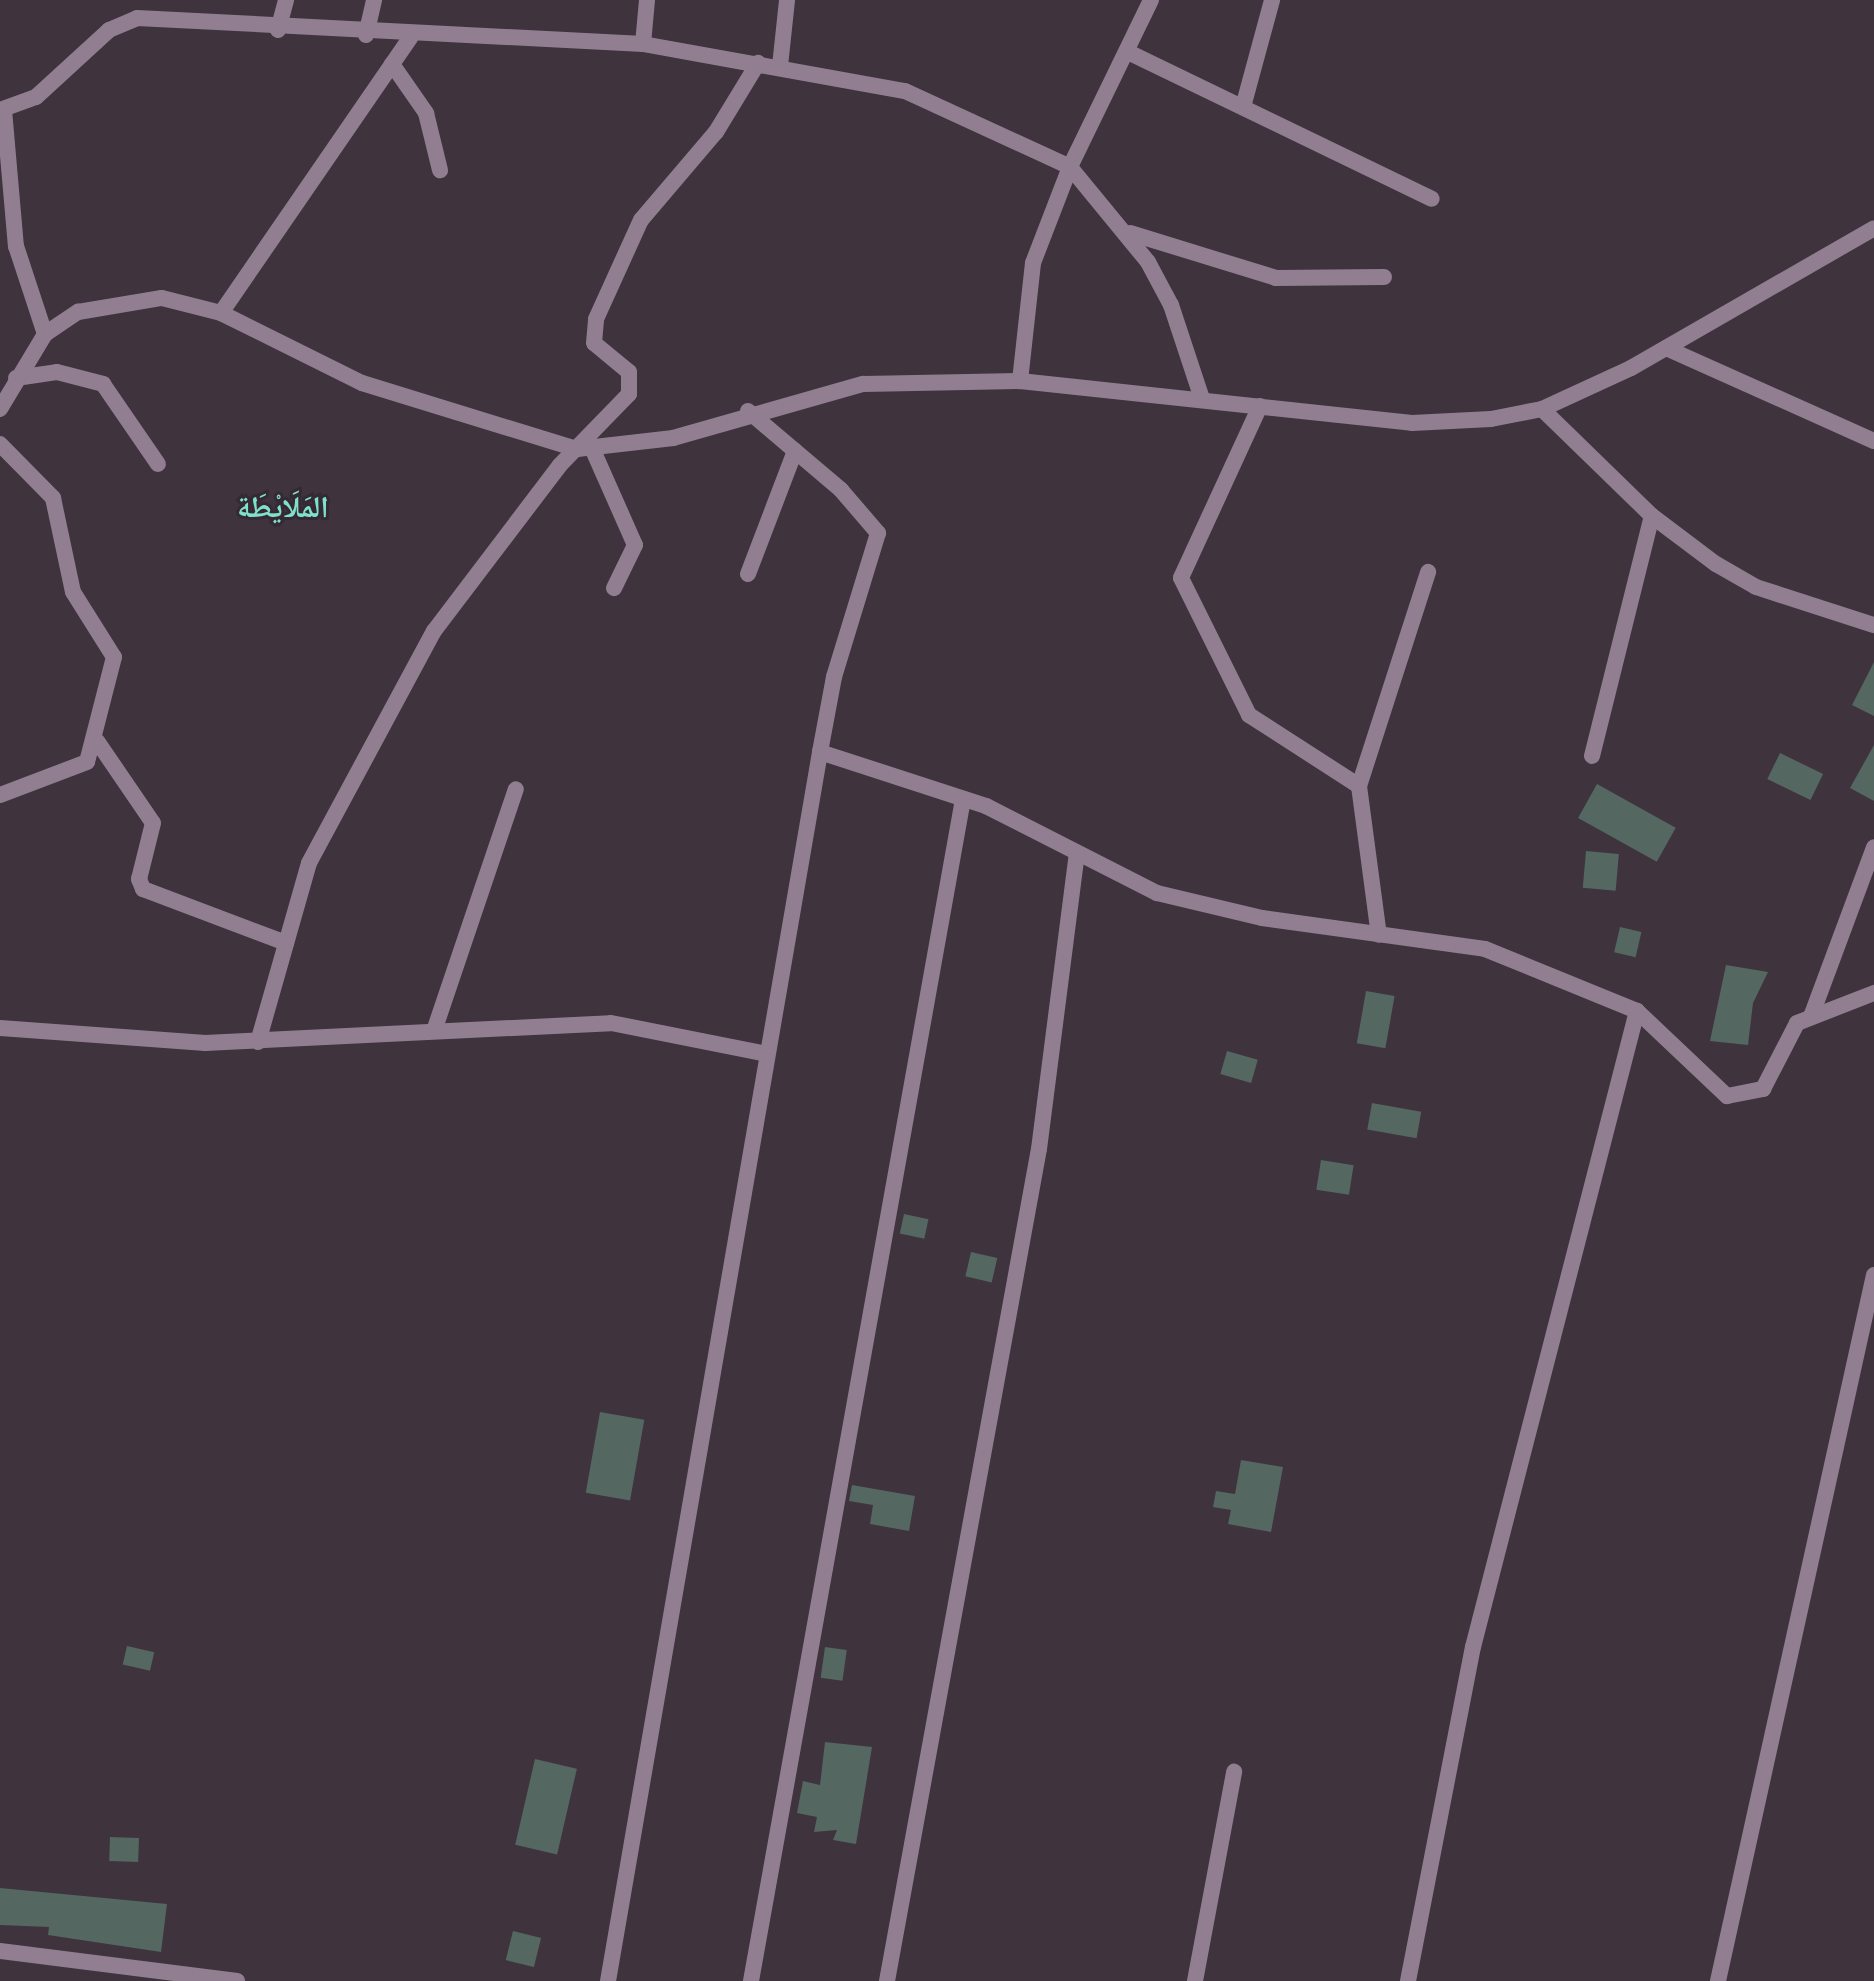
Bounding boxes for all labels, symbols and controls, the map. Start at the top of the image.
district label: المَلَايْطَة [237,488,329,524]

